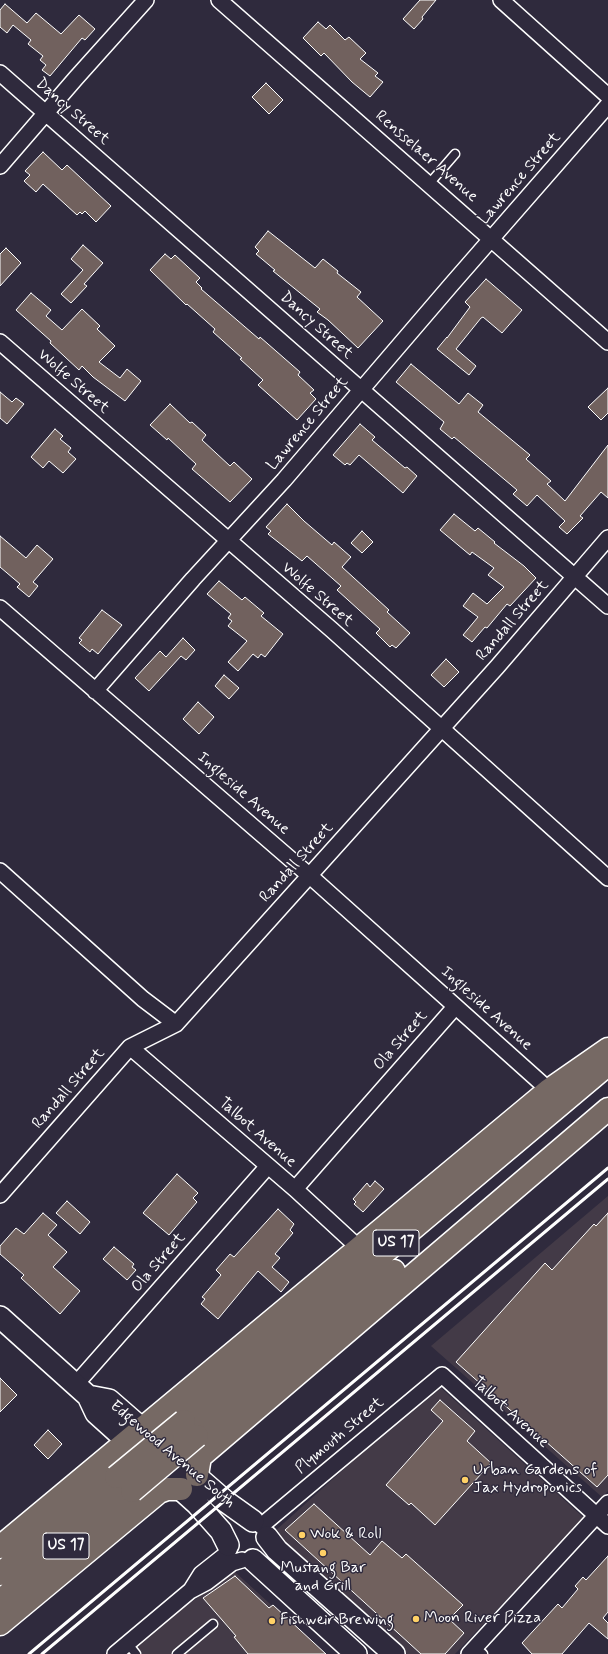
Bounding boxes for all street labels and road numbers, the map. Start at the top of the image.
street label: Dancy Street [31,74,113,150]
street label: Rensselaer Avenue [371,107,481,207]
street label: Lawrence Street [475,129,565,229]
street label: Dancy Street [275,288,357,364]
street label: Wolfe Street [33,346,113,418]
street label: Lawrence Street [263,373,353,475]
street label: Wolfe Street [277,559,357,631]
street label: Randall Street [473,577,553,665]
street label: Ingleside Avenue [193,749,293,839]
street label: Randall Street [256,819,338,907]
street label: Ingleside Avenue [436,963,536,1055]
street label: Ola Street [370,1007,432,1075]
street label: Randall Street [29,1045,109,1133]
street label: Talbot Avenue [214,1094,300,1172]
street label: Ola Street [128,1229,190,1297]
road number: US 17 [373,1230,419,1256]
street label: Talbot Avenue [468,1373,552,1453]
street label: Plymouth Street [292,1393,388,1479]
street label: Edgewood Avenue South [106,1397,238,1513]
road number: US 17 [43,1533,89,1559]

